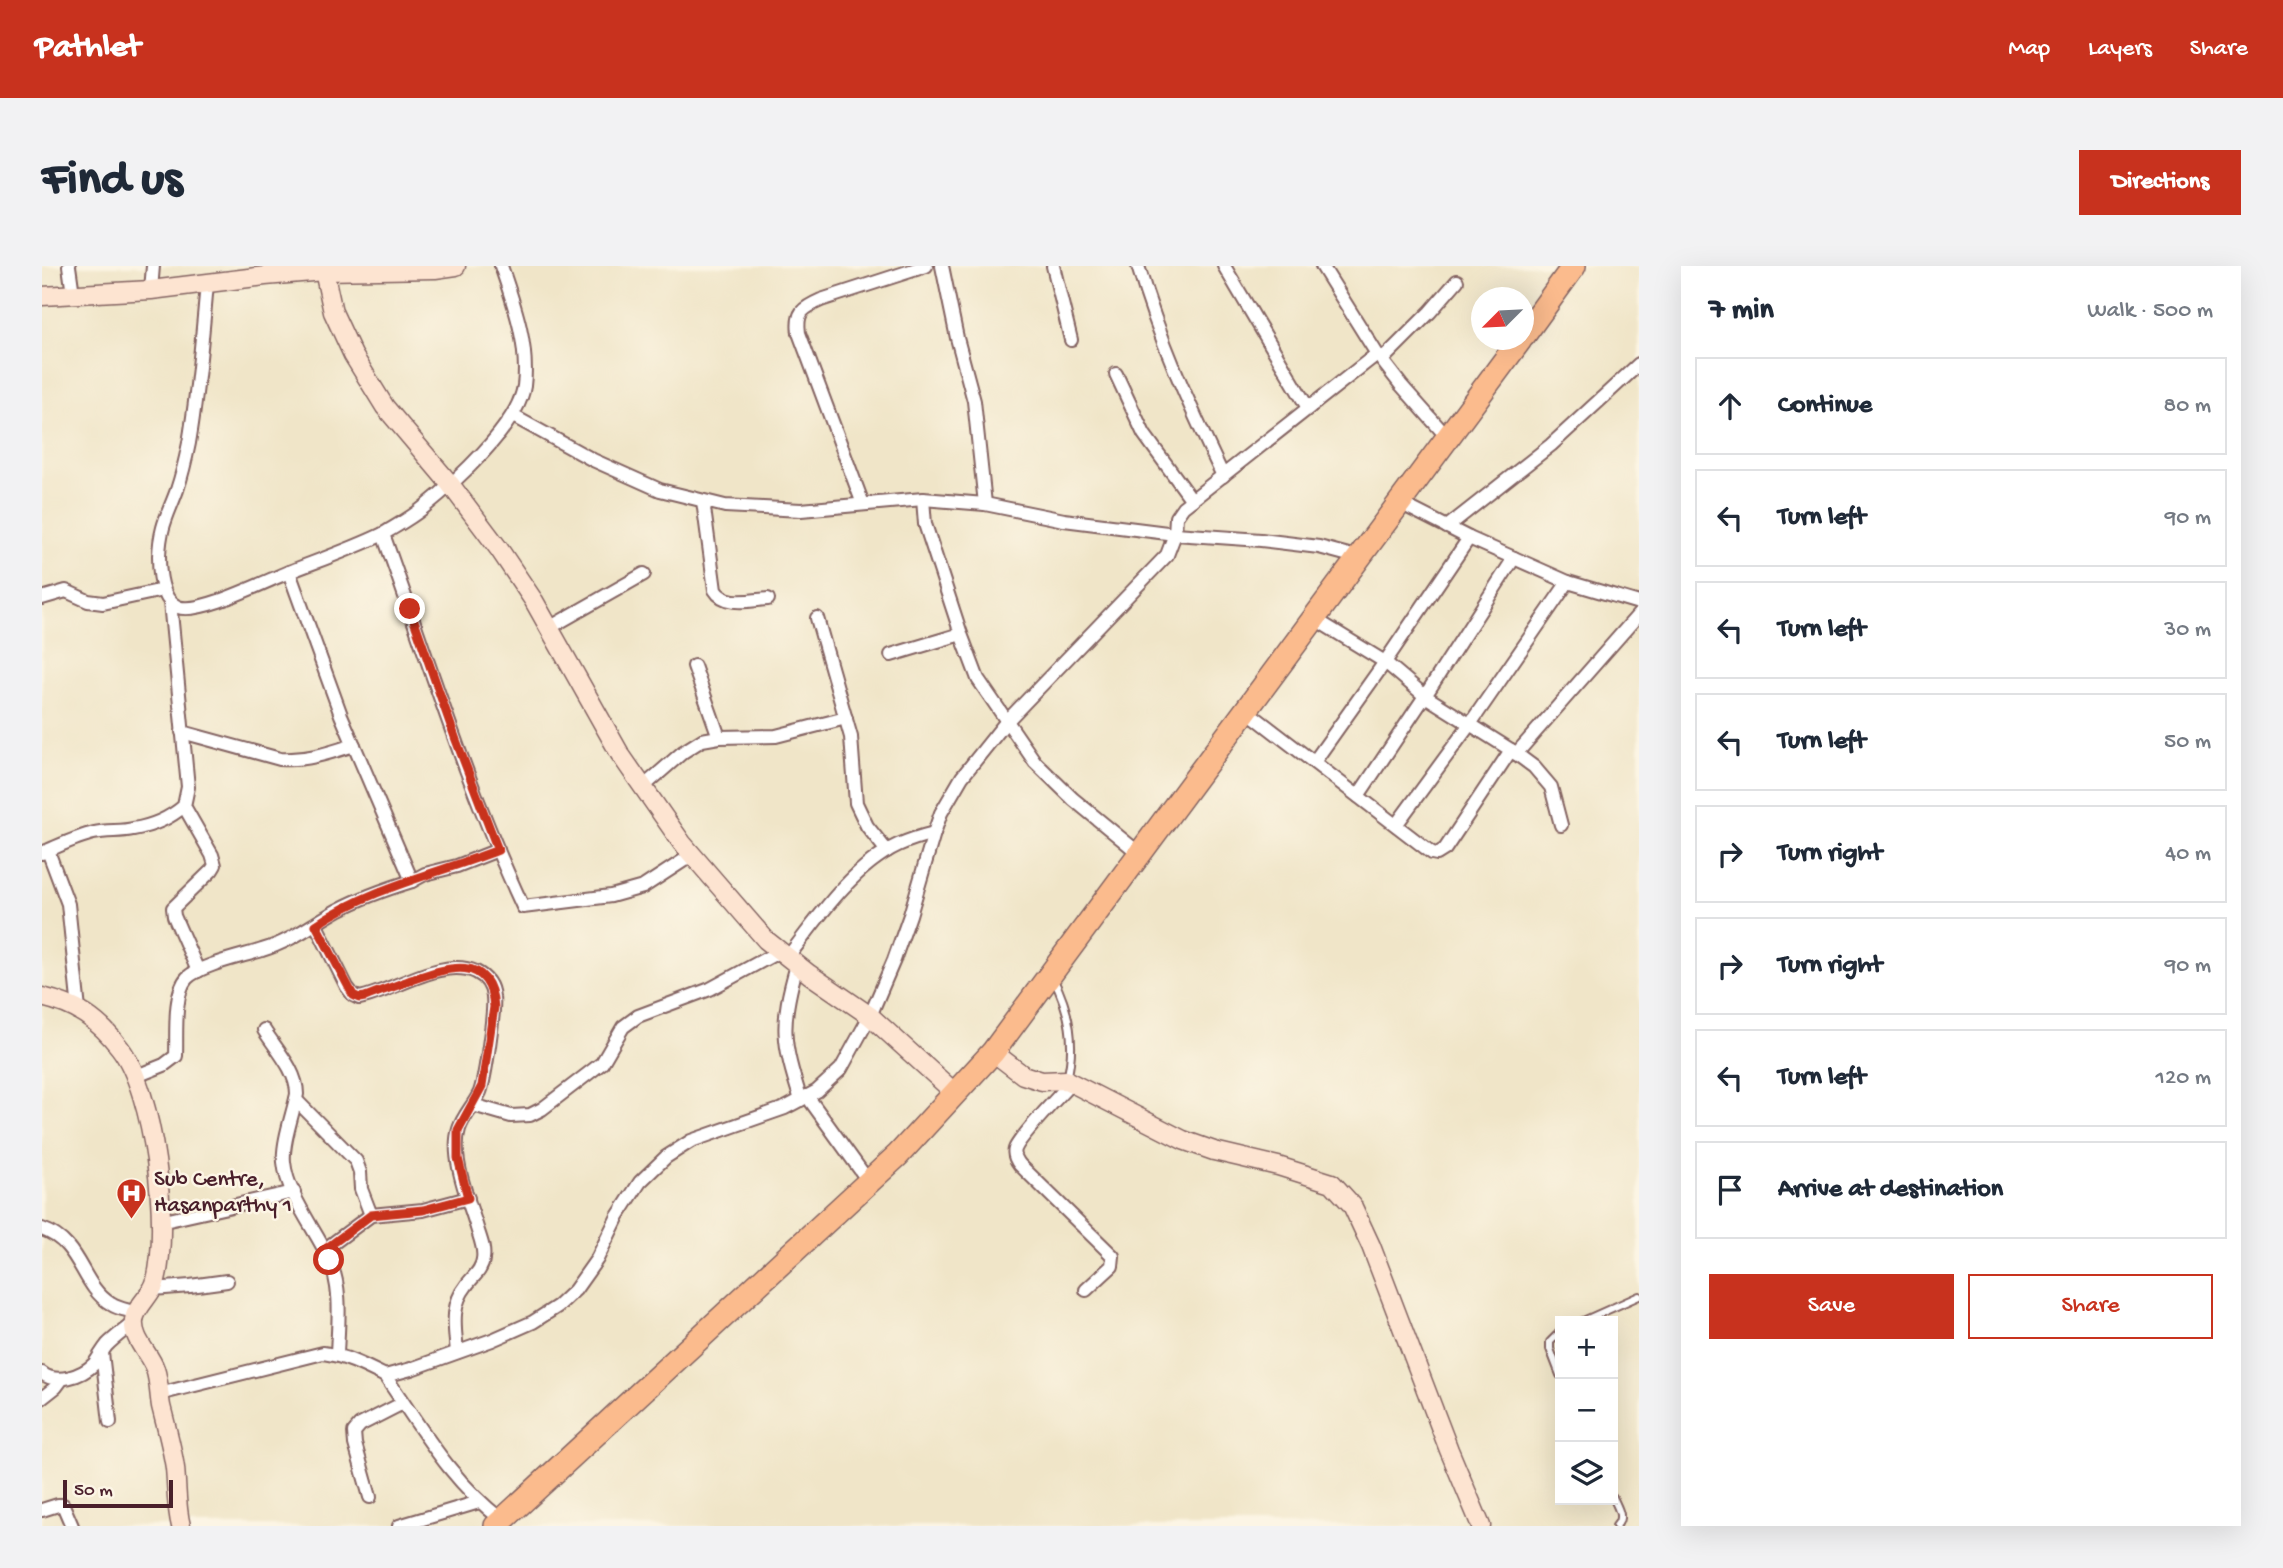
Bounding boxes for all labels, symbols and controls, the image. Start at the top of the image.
text: Pathlet [35,30,141,68]
text: Map [2008,35,2050,64]
text: Layers [2088,35,2152,64]
text: Share [2190,35,2248,64]
button: Directions [2079,150,2241,215]
text: Find us [42,153,182,211]
north arrow [1471,287,1534,350]
text: 7 min [1709,294,1774,329]
text: Walk · 500 m [2087,298,2213,325]
icon: ahead [1711,387,1749,425]
text: Continue [1778,391,1872,422]
text: 80 m [2164,393,2211,420]
icon: left [1711,499,1749,537]
text: Turn left [1778,503,1866,534]
text: 90 m [2165,505,2211,532]
route end [394,593,425,624]
icon: left [1711,611,1749,649]
text: Turn left [1778,615,1866,646]
text: 30 m [2164,617,2211,644]
icon: left [1711,723,1749,761]
text: Turn left [1778,727,1866,758]
text: 50 m [2164,729,2211,756]
icon: right [1711,835,1749,873]
text: Turn right [1778,839,1882,870]
text: 40 m [2165,841,2211,868]
icon: right [1711,947,1749,985]
text: Turn right [1778,951,1882,982]
text: 90 m [2165,953,2211,980]
icon: left [1711,1059,1749,1097]
text: Turn left [1778,1063,1866,1094]
text: 120 m [2156,1065,2211,1092]
place label: Sub Centre, Hasanparthy 1 [154,1167,292,1220]
icon: arrive [1711,1171,1749,1209]
text: Arrive at destination [1778,1175,2003,1206]
hospital icon: Sub Centre, Hasanparthy 1 [114,1176,148,1220]
route start [313,1244,344,1275]
button: Save [1709,1274,1954,1339]
button: Share [1968,1274,2213,1339]
map controls [1555,1316,1618,1505]
button: + [1555,1316,1618,1379]
button: − [1555,1379,1618,1442]
button: layers [1555,1442,1618,1505]
scale bar [63,1477,173,1509]
text: 50 m [74,1480,113,1503]

